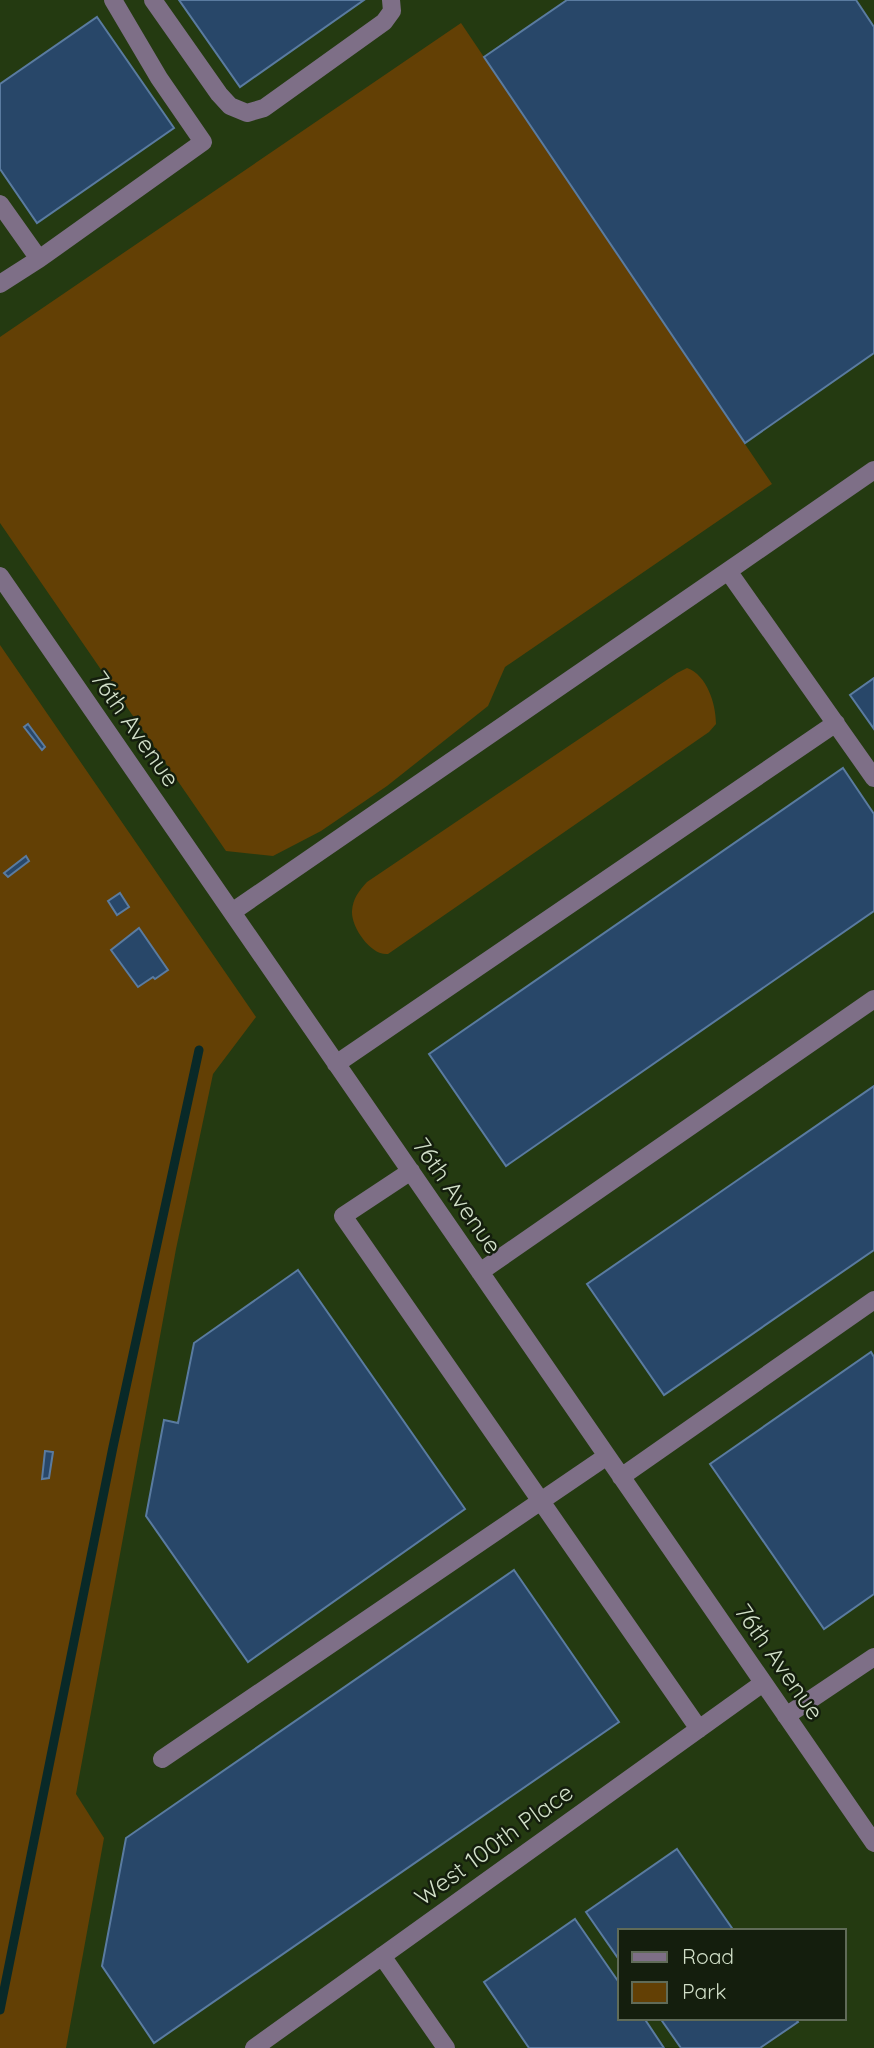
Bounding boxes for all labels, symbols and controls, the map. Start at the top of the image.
street label: 76th Avenue [85,665,187,792]
street label: 76th Avenue [407,1132,509,1259]
street label: 76th Avenue [729,1598,831,1725]
street label: West 100th Place [408,1777,578,1912]
legend [618,1929,846,2020]
text: Road [682,1943,734,1969]
text: Park [682,1978,726,2004]

